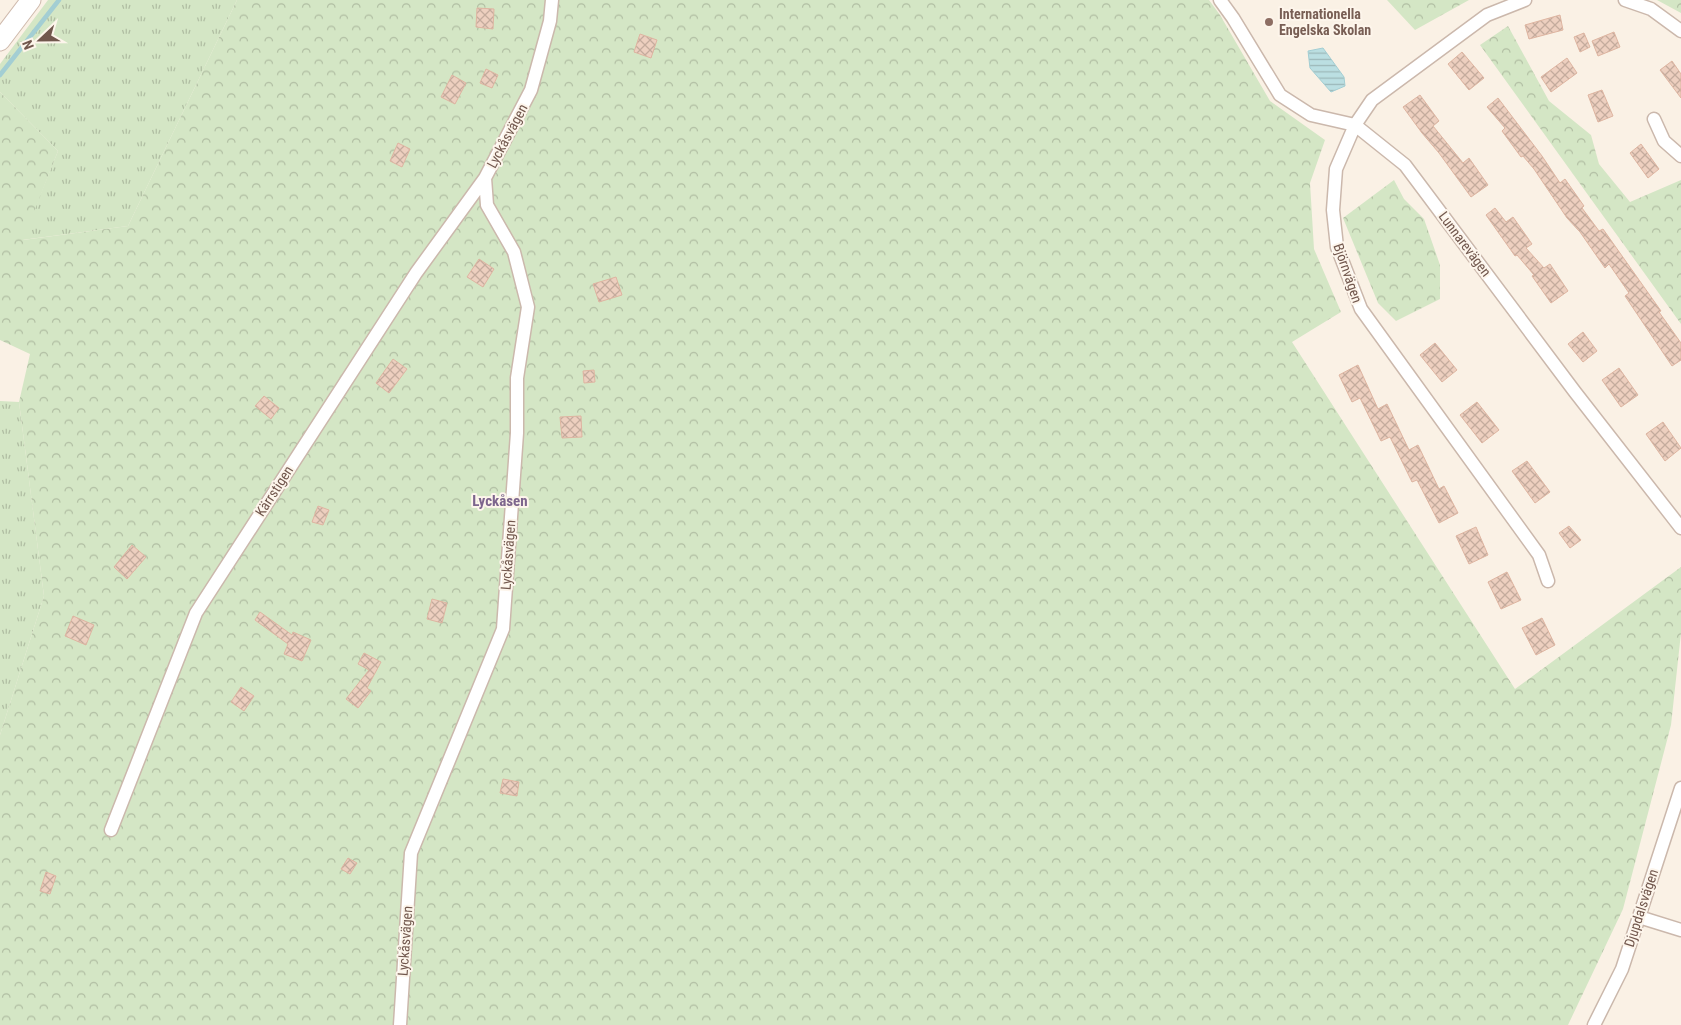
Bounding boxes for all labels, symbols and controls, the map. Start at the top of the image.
place label: Internationella Engelska Skolan [1279,6,1371,38]
north arrow [15,15,65,65]
marker: Internationella Engelska Skolan [1263,16,1275,28]
text: N [19,38,37,52]
street label: Lyckåsvägen [483,101,531,171]
street label: Lunnarevägen [1435,209,1495,279]
street label: Björnvägen [1330,241,1366,305]
street label: Kärrstigen [252,463,296,519]
district label: Lyckåsen [472,492,528,510]
street label: Lyckåsvägen [498,519,518,591]
street label: Djupdalsvägen [1621,867,1661,949]
street label: Lyckåsvägen [395,905,415,977]

